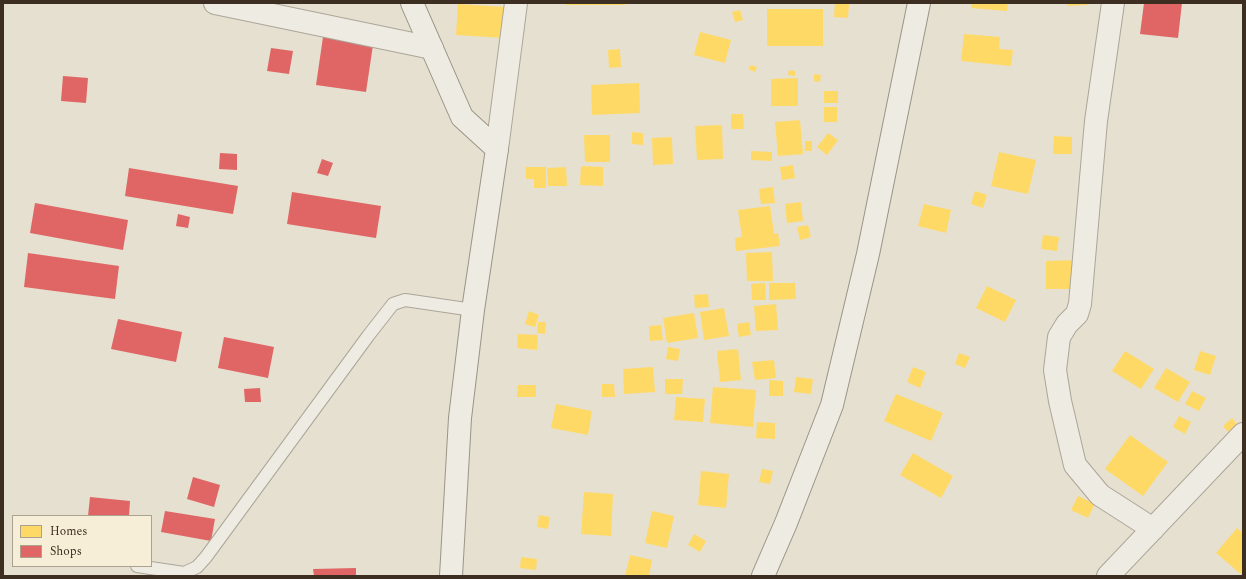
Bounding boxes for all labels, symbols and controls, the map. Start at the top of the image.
legend [12,515,152,567]
text: Homes [50,522,88,541]
text: Shops [50,542,82,561]

